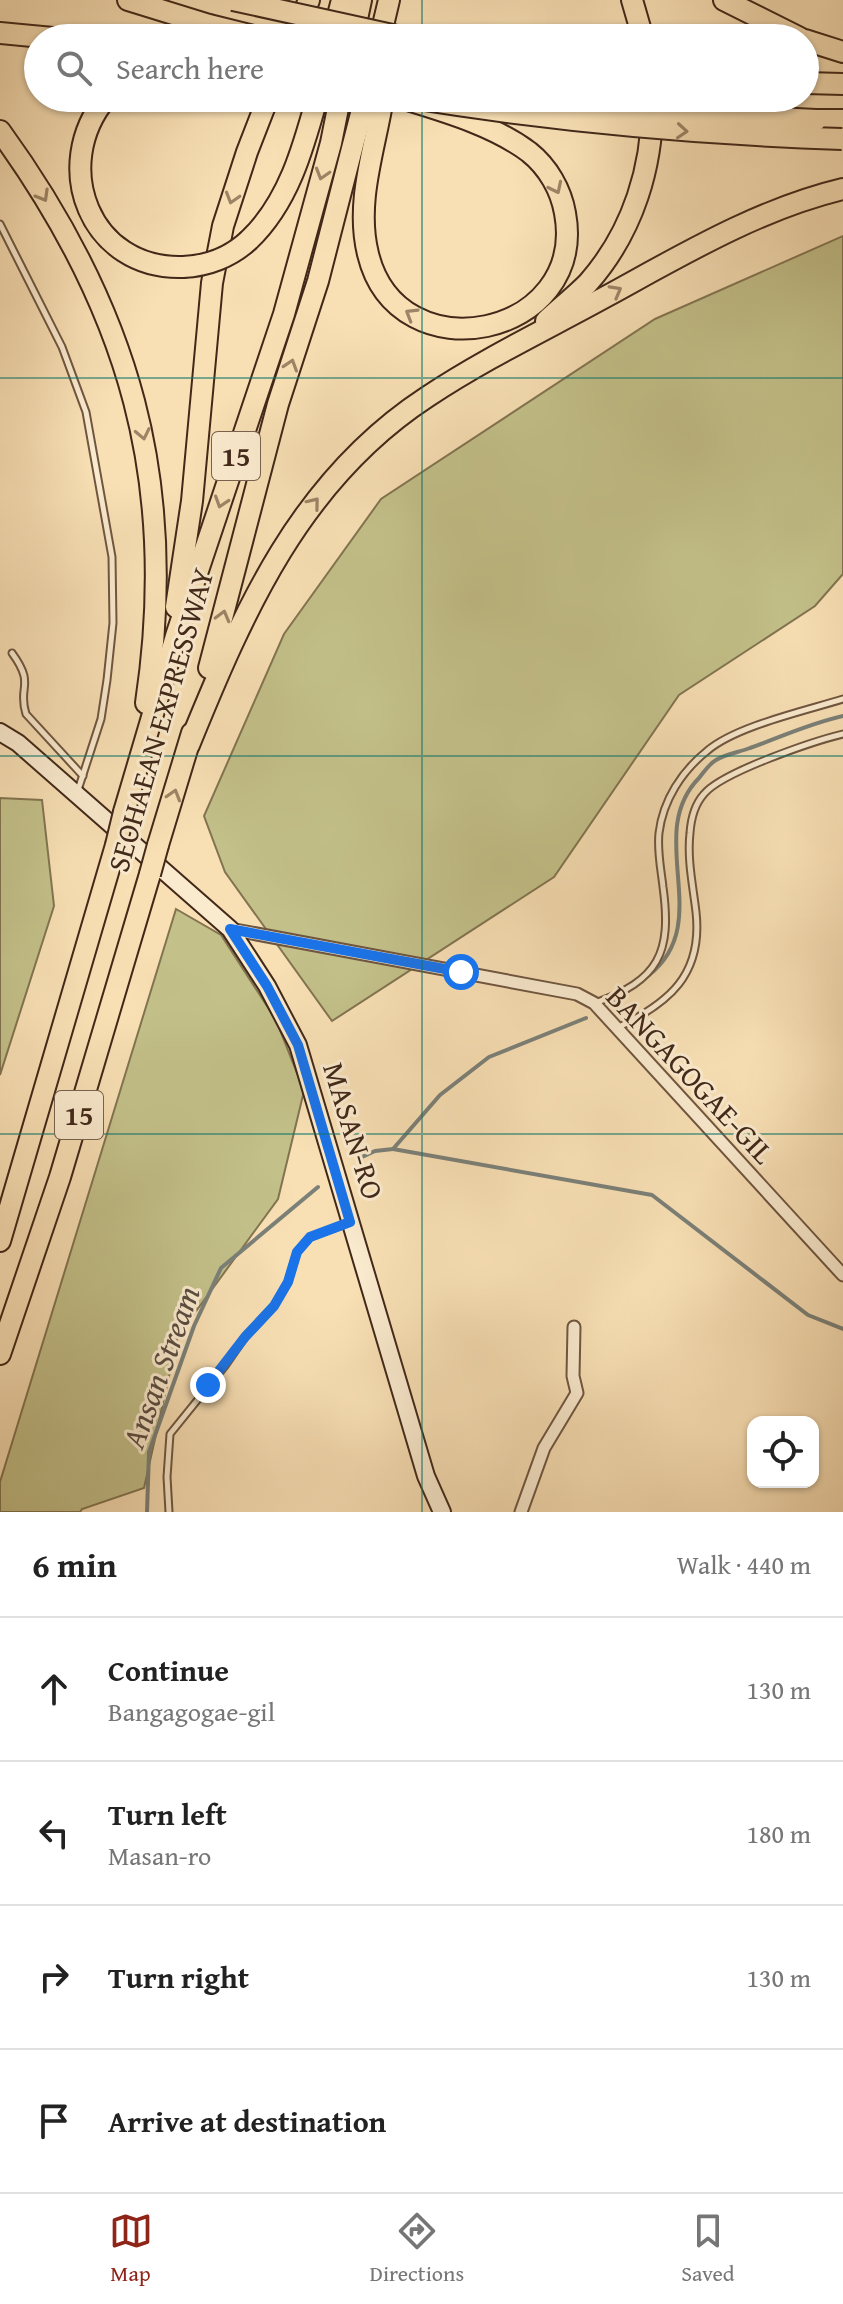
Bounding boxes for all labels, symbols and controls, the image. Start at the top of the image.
search box [24,24,819,112]
icon: search [52,46,96,90]
text: Search here [116,46,264,90]
one-way arrow [676,122,689,139]
one-way arrow [315,166,331,180]
one-way arrow [546,179,562,194]
one-way arrow [33,187,48,202]
one-way arrow [225,190,241,204]
one-way arrow [607,286,622,301]
one-way arrow [406,309,420,324]
one-way arrow [281,358,297,372]
one-way arrow [134,427,151,441]
road number: 15 [212,432,260,480]
one-way arrow [215,495,231,509]
one-way arrow [304,498,319,512]
street label: SEOHAEAN EXPRESSWAY [96,563,224,877]
one-way arrow [213,609,230,623]
one-way arrow [164,789,180,803]
route start [443,954,479,990]
street label: BANGAGOGAE-GIL [597,976,785,1173]
street label: MASAN-RO [312,1057,396,1205]
road number: 15 [55,1091,103,1139]
water label: Ansan Stream [109,1279,212,1456]
route end [190,1367,226,1403]
map controls [747,1416,819,1488]
button: locate [747,1416,819,1488]
text: 6 min [32,1540,117,1589]
text: Walk · 440 m [677,1545,811,1584]
text: Continue [108,1648,229,1692]
icon: ahead [32,1667,76,1711]
text: 130 m [746,1670,811,1709]
text: Bangagogae-gil [108,1692,275,1731]
text: Turn left [108,1792,227,1836]
icon: left [32,1811,76,1855]
text: 180 m [746,1814,811,1853]
text: Masan-ro [108,1836,211,1875]
icon: right [32,1955,76,1999]
text: Turn right [108,1955,249,1999]
text: 130 m [746,1958,811,1997]
icon: arrive [32,2099,76,2143]
text: Arrive at destination [108,2099,386,2143]
tab: Map [109,2209,153,2289]
tab: Directions [370,2209,464,2289]
tab: Saved [681,2209,734,2289]

